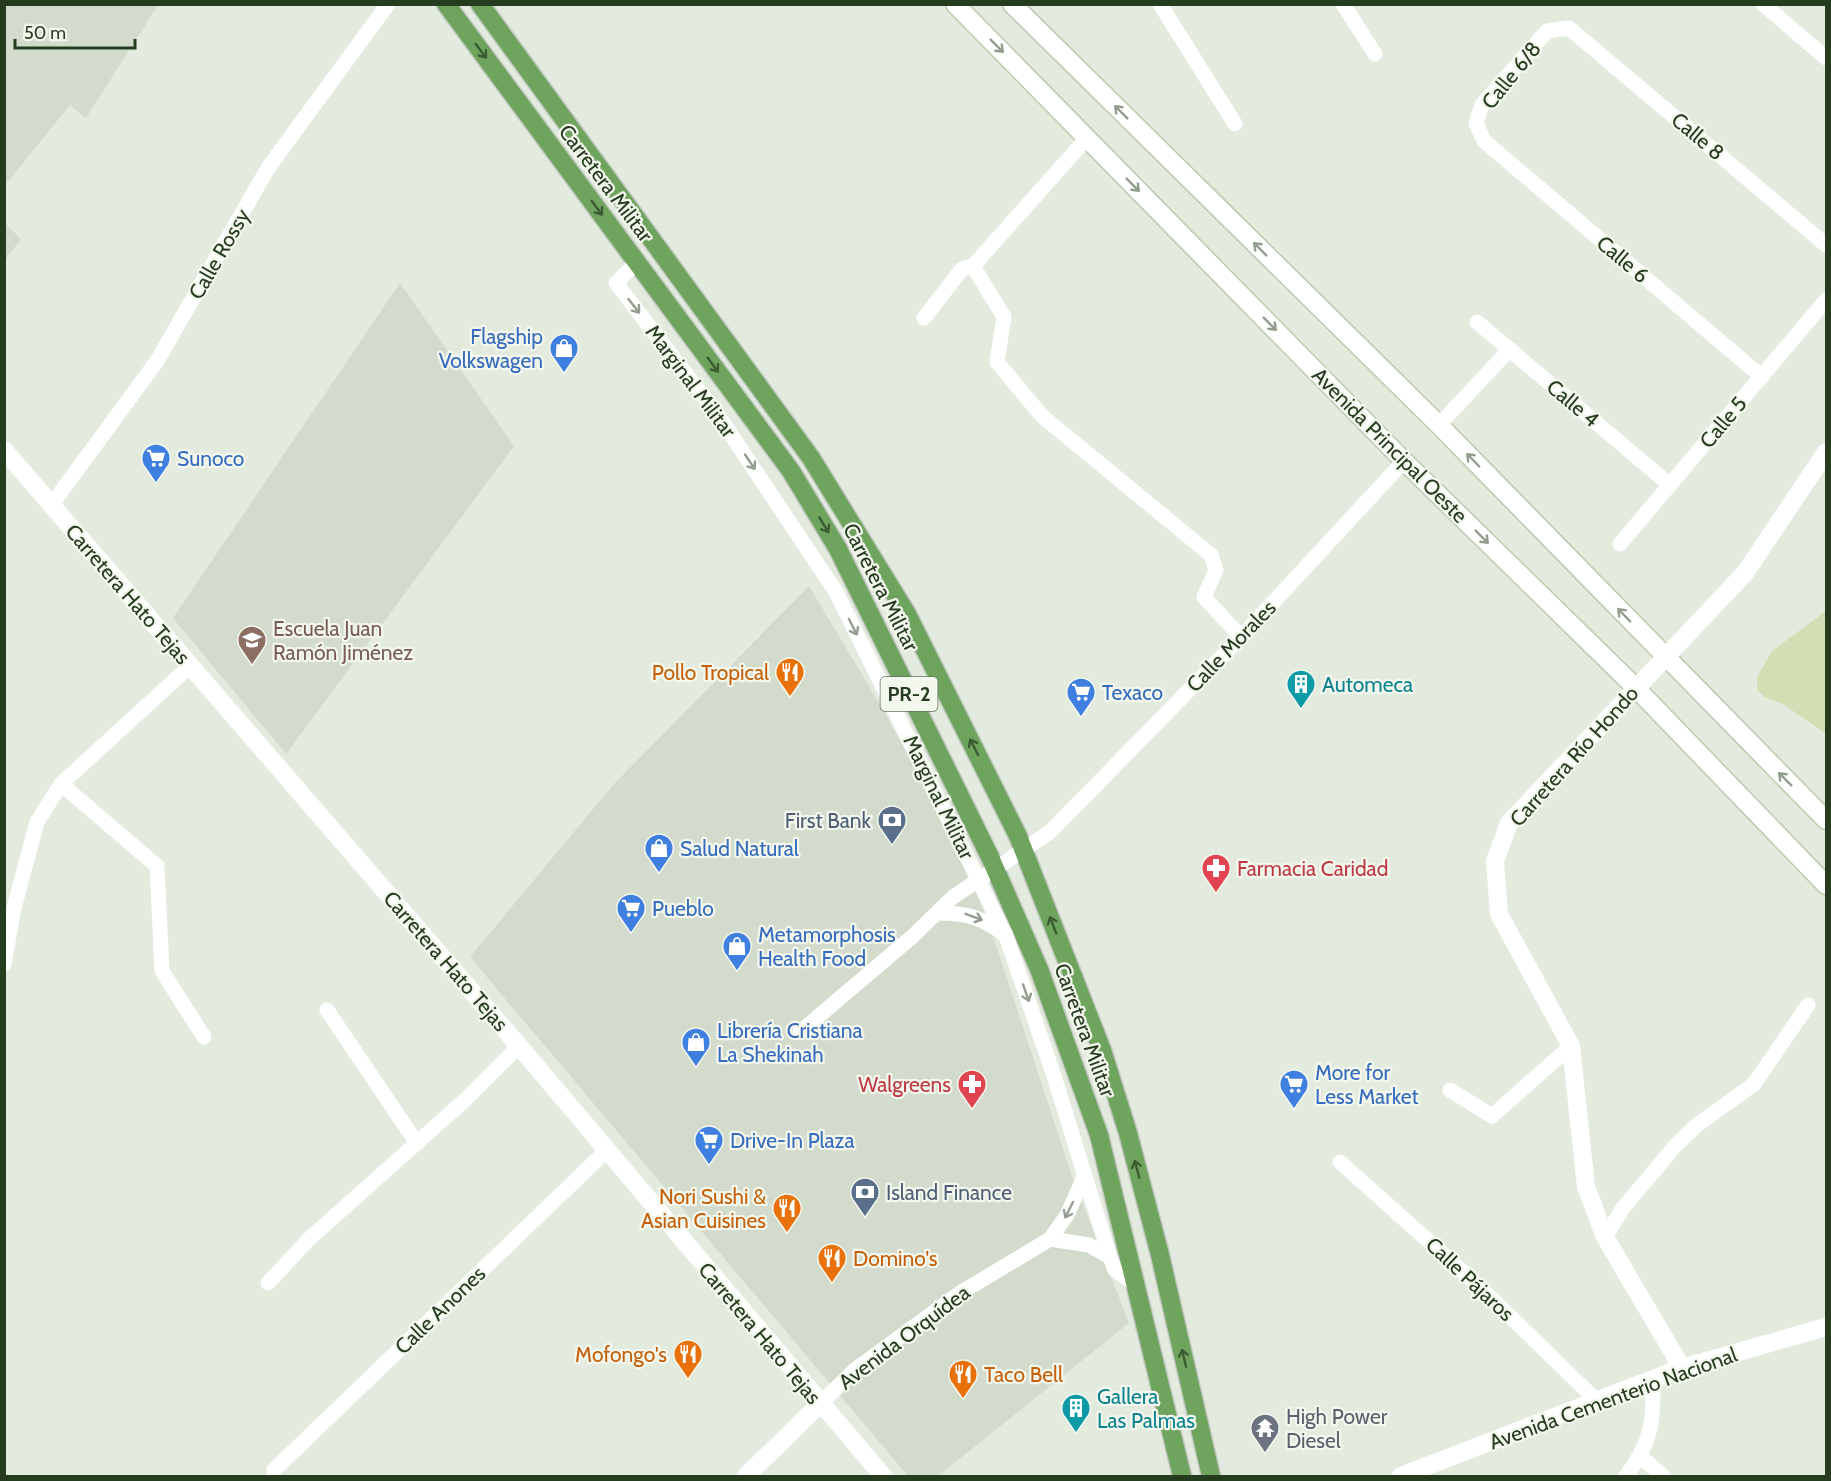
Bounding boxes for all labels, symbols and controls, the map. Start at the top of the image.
scale bar [15,12,135,50]
text: 50 m [24,22,66,44]
street label: Calle 6/8 [1476,36,1546,114]
one-way arrow [989,38,1004,53]
one-way arrow [474,43,487,59]
one-way arrow [1114,105,1129,119]
street label: Calle 8 [1667,107,1729,165]
street label: Carretera Militar [554,119,658,247]
one-way arrow [1126,177,1141,192]
one-way arrow [591,199,603,215]
street label: Calle Rossy [183,204,255,304]
street label: Calle 6 [1592,230,1654,288]
one-way arrow [1253,242,1268,256]
one-way arrow [627,297,640,313]
one-way arrow [1263,316,1277,331]
street label: Marginal Militar [640,320,742,443]
place label: Flagship Volkswagen [439,324,543,373]
shop icon: Flagship Volkswagen [548,332,580,374]
one-way arrow [707,356,719,372]
street label: Avenida Principal Oeste [1307,362,1473,528]
street label: Calle 4 [1542,374,1604,432]
street label: Calle 5 [1694,391,1752,453]
supermarket icon: Sunoco [140,442,172,484]
place label: Sunoco [177,446,244,471]
one-way arrow [744,453,756,470]
one-way arrow [1466,453,1480,468]
one-way arrow [818,516,830,533]
street label: Carretera Hato Tejas [60,519,196,670]
street label: Carretera Militar [838,519,924,655]
one-way arrow [1474,529,1489,544]
street label: Calle Morales [1181,595,1281,697]
one-way arrow [1617,608,1631,623]
place label: Escuela Juan Ramón Jiménez [273,616,413,665]
one-way arrow [848,618,860,636]
school or university icon: Escuela Juan Ramón Jiménez [236,624,268,666]
restaurant icon: Pollo Tropical [774,656,806,698]
place label: Pollo Tropical [652,660,769,685]
building icon: Automeca [1285,668,1317,710]
place label: Automeca [1322,672,1413,697]
supermarket icon: Texaco [1065,676,1097,718]
road number: PR-2 [880,677,938,711]
place label: Texaco [1102,680,1163,705]
street label: Carretera Río Hondo [1504,681,1644,831]
street label: Marginal Militar [898,731,980,863]
one-way arrow [967,739,979,757]
one-way arrow [1778,771,1793,786]
bank icon: First Bank [876,804,908,846]
place label: First Bank [785,808,872,833]
shop icon: Salud Natural [643,832,675,874]
place label: Salud Natural [680,836,799,861]
pharmacy icon: Farmacia Caridad [1200,852,1232,894]
place label: Farmacia Caridad [1237,856,1388,881]
street label: Carretera Hato Tejas [378,886,514,1037]
supermarket icon: Pueblo [615,892,647,934]
place label: Pueblo [652,896,714,921]
one-way arrow [964,912,983,923]
one-way arrow [1047,916,1058,935]
place label: Metamorphosis Health Food [758,922,896,971]
shop icon: Metamorphosis Health Food [721,930,753,972]
street label: Carretera Militar [1049,960,1121,1101]
one-way arrow [1021,983,1032,1002]
place label: Librería Cristiana La Shekinah [717,1018,863,1067]
shop icon: Librería Cristiana La Shekinah [680,1026,712,1068]
place label: More for Less Market [1315,1060,1419,1109]
pharmacy icon: Walgreens [956,1068,988,1110]
supermarket icon: More for Less Market [1278,1068,1310,1110]
place label: Walgreens [858,1072,951,1097]
supermarket icon: Drive-In Plaza [693,1124,725,1166]
place label: Drive-In Plaza [730,1128,855,1153]
one-way arrow [1131,1160,1143,1179]
bank icon: Island Finance [849,1176,881,1218]
place label: Island Finance [886,1180,1012,1205]
place label: Nori Sushi & Asian Cuisines [641,1184,766,1233]
restaurant icon: Nori Sushi & Asian Cuisines [771,1192,803,1234]
one-way arrow [1063,1200,1075,1218]
street label: Calle Pájaros [1420,1232,1519,1327]
restaurant icon: Domino's [816,1242,848,1284]
place label: Domino's [853,1246,938,1271]
street label: Carretera Hato Tejas [693,1257,827,1410]
street label: Calle Anones [390,1261,491,1359]
street label: Avenida Orquídea [833,1280,975,1394]
restaurant icon: Mofongo's [672,1338,704,1380]
street label: Avenida Cementerio Nacional [1486,1341,1740,1455]
place label: Mofongo's [575,1342,667,1367]
one-way arrow [1178,1349,1190,1368]
restaurant icon: Taco Bell [947,1358,979,1400]
place label: Taco Bell [984,1362,1063,1387]
place label: Gallera Las Palmas [1097,1384,1195,1433]
building icon: Gallera Las Palmas [1060,1392,1092,1434]
place label: High Power Diesel [1286,1404,1388,1453]
temple icon: High Power Diesel [1249,1412,1281,1454]

